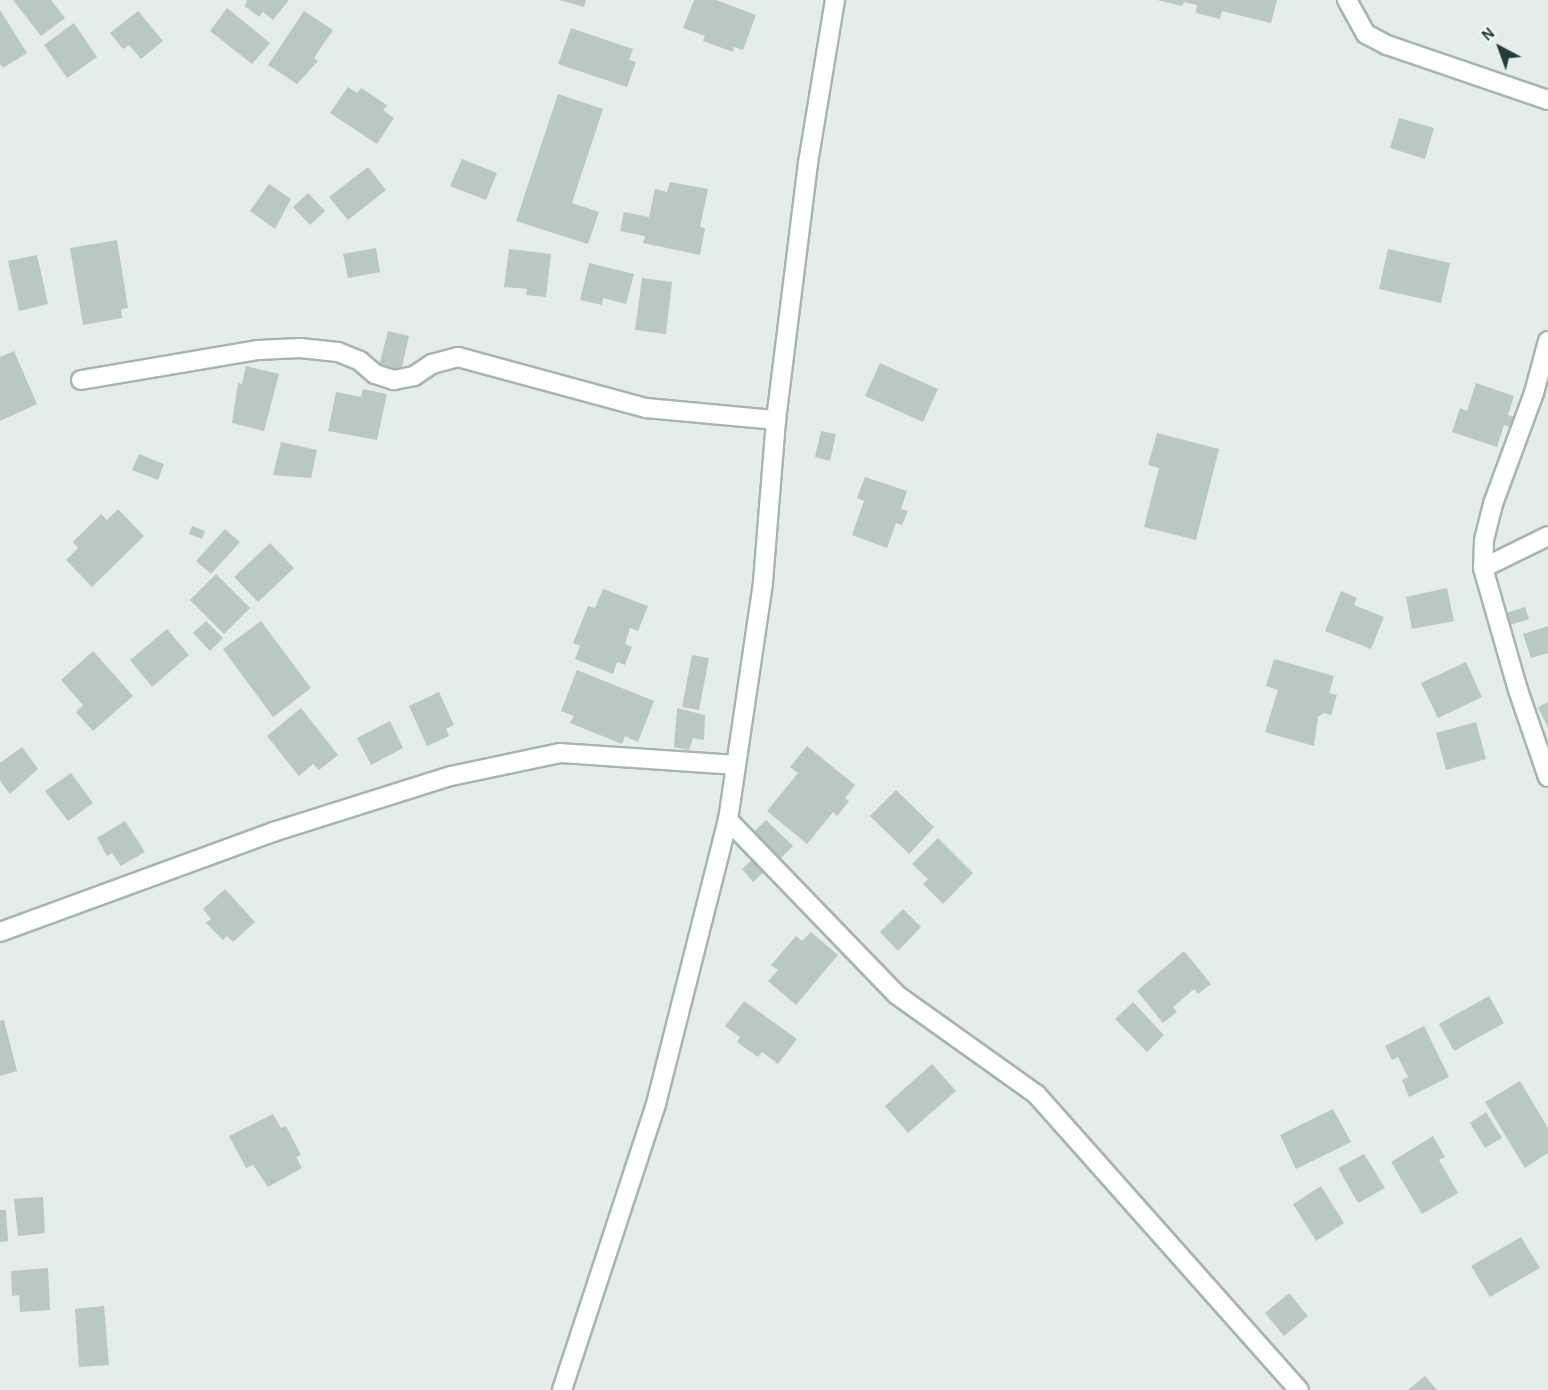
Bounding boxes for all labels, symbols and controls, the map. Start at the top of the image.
north arrow [1470,18,1530,78]
text: N [1479,25,1498,44]

